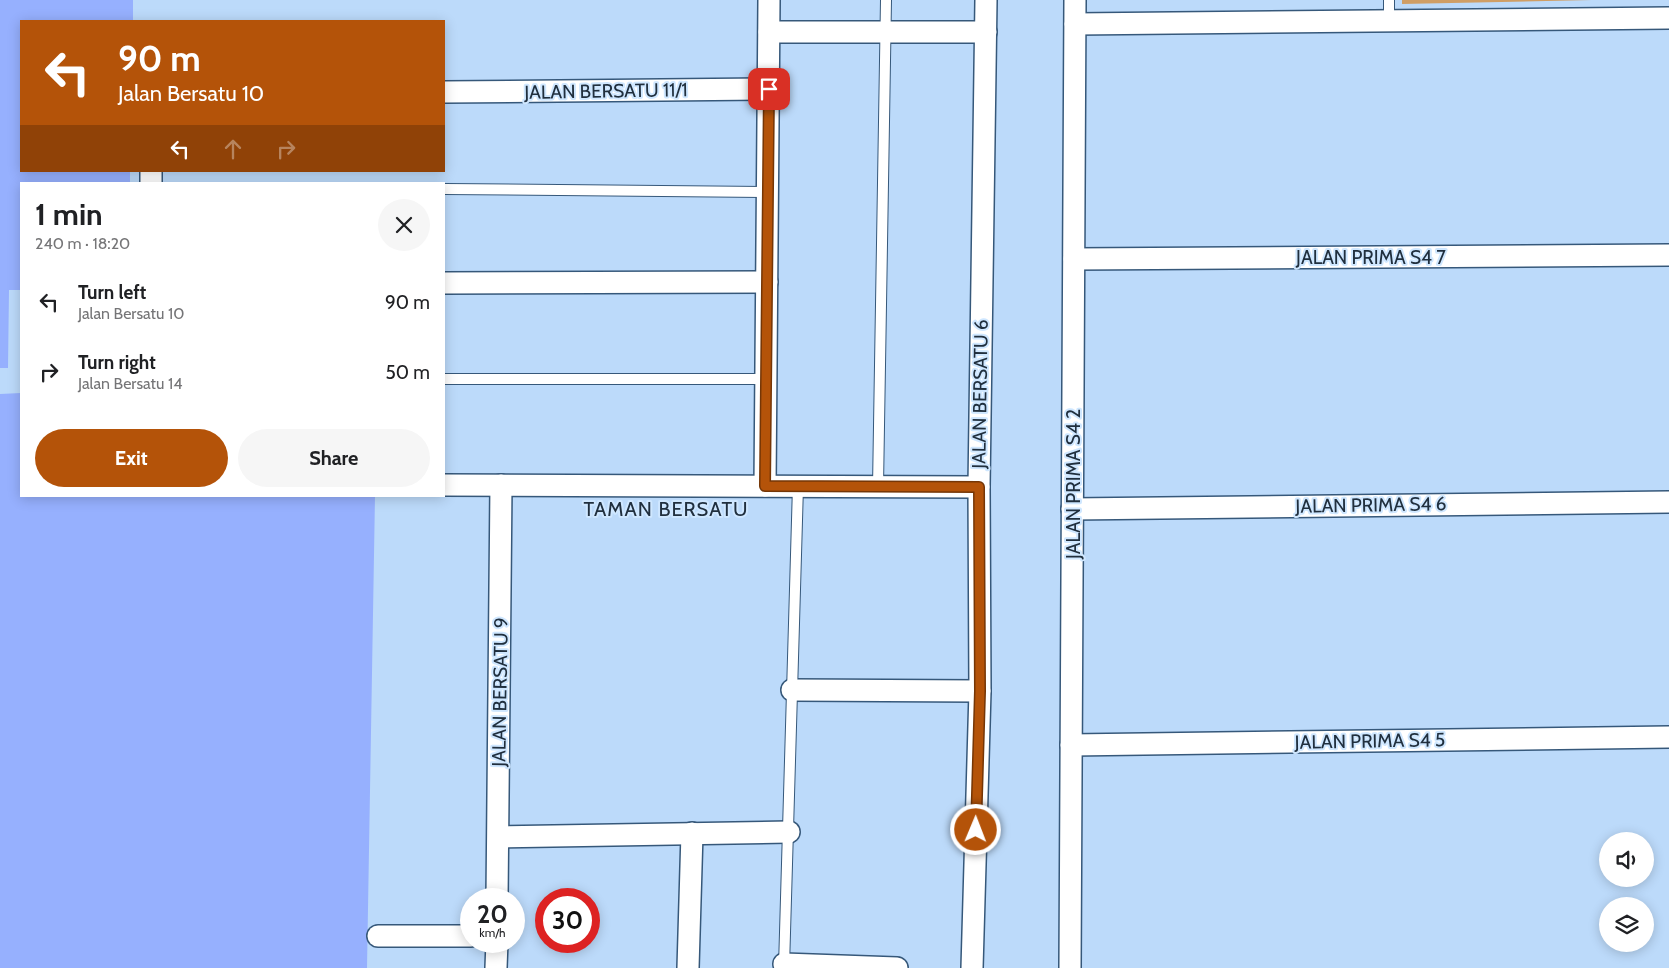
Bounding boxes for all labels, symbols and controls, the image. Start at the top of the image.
text: 90 m [118,37,201,80]
icon: left [35,40,100,105]
pin [748,68,790,110]
icon: arrive [755,75,783,103]
street label: JALAN BERSATU 11/1 [523,78,688,104]
text: Jalan Bersatu 10 [118,80,264,107]
icon: left [166,135,194,163]
icon: ahead [219,135,247,163]
icon: right [272,135,300,163]
text: 1 min [35,196,103,233]
button: close [378,199,430,251]
text: 240 m · 18:20 [35,234,130,253]
street label: JALAN PRIMA S4 7 [1295,246,1446,269]
text: Turn left [78,281,146,304]
icon: left [35,288,63,316]
text: 90 m [385,291,430,314]
text: Jalan Bersatu 10 [78,304,184,323]
street label: JALAN BERSATU 6 [967,319,993,470]
text: Turn right [78,351,156,374]
icon: right [35,358,63,386]
text: 50 m [386,361,430,384]
text: Jalan Bersatu 14 [78,374,182,393]
street label: JALAN PRIMA S4 2 [1062,409,1085,560]
button: Exit [35,429,228,487]
button: Share [238,429,430,487]
street label: JALAN PRIMA S4 6 [1294,492,1447,518]
district label: TAMAN BERSATU [583,497,749,521]
street label: JALAN BERSATU 9 [487,617,513,768]
street label: JALAN PRIMA S4 5 [1294,728,1445,754]
position arrow [949,803,1001,855]
map controls [1599,832,1654,952]
button: sound [1599,832,1654,887]
speed limit sign: 30 [535,888,600,953]
button: layers [1599,897,1654,952]
text: 20 [477,899,508,929]
text: km/h [479,925,506,940]

